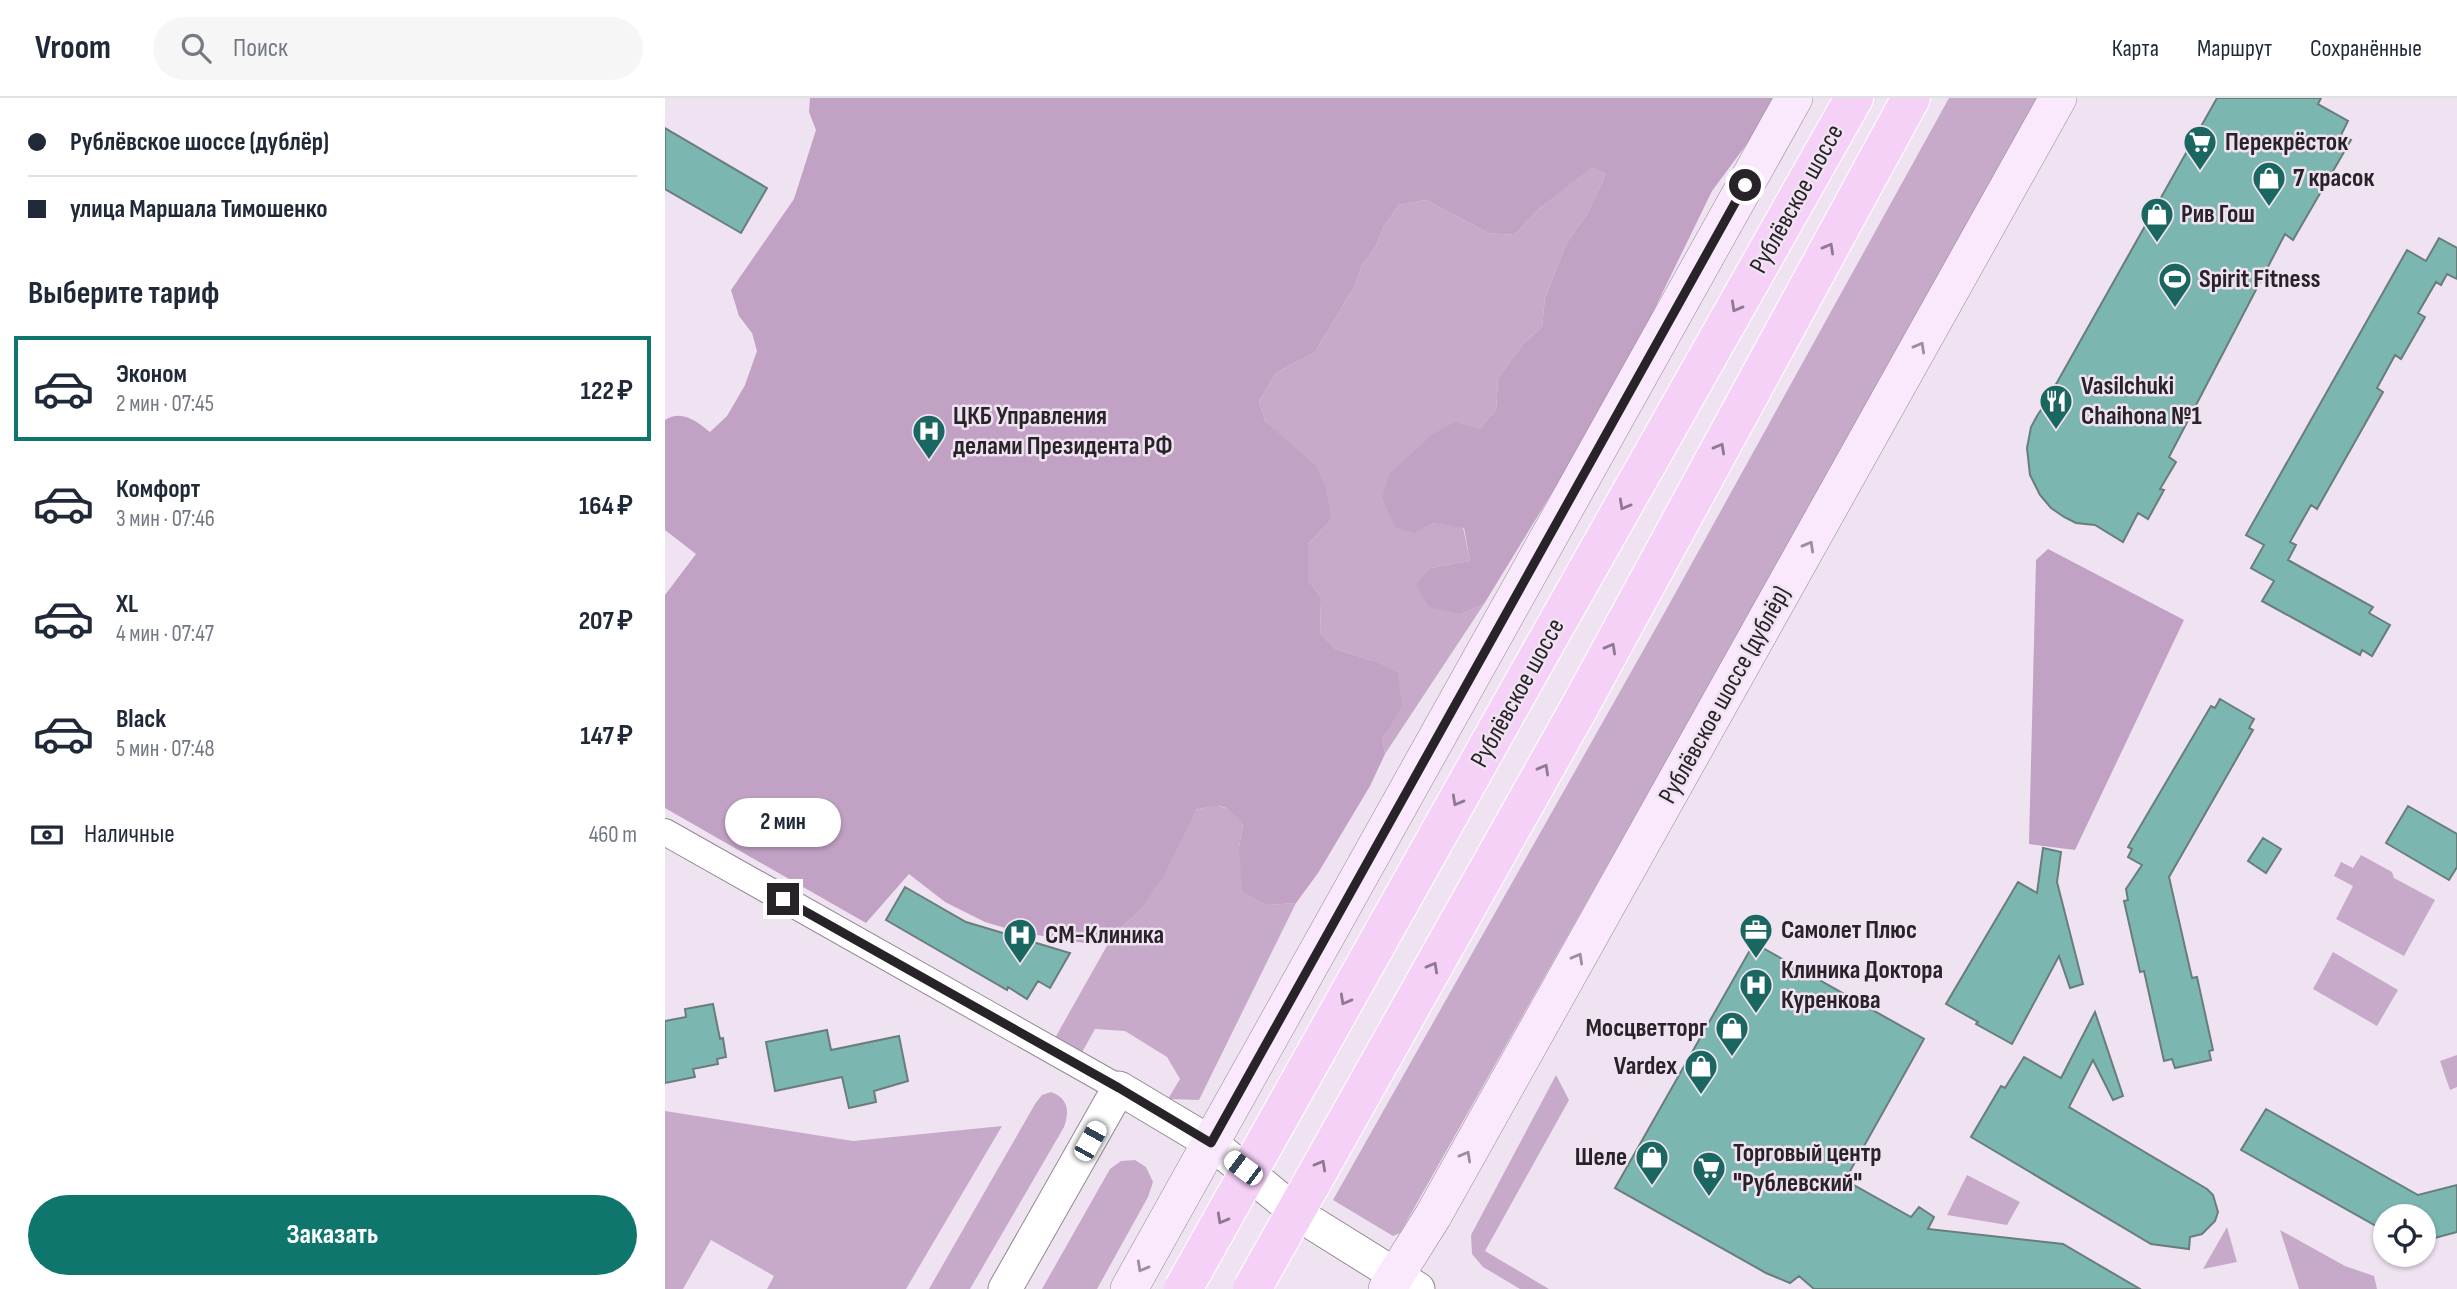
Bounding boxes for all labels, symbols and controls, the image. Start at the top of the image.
search box [153,17,643,80]
text: Vroom [35,28,111,68]
icon: search [177,29,215,67]
text: Поиск [233,33,288,64]
text: Карта [2112,34,2159,63]
text: Маршрут [2197,34,2272,63]
text: Сохранённые [2310,34,2422,63]
street label: Рублёвское шоссе [1743,119,1851,279]
supermarket icon: Перекрёсток [2181,123,2219,172]
text: Рублёвское шоссе (дублёр) [70,127,329,158]
place label: Перекрёсток [2225,127,2348,158]
shop icon: 7 красок [2250,159,2288,208]
place label: 7 красок [2293,163,2374,194]
route start [1729,169,1761,201]
text: улица Маршала Тимошенко [70,194,328,225]
shop icon: Рив Гош [2138,195,2176,244]
place label: Рив Гош [2181,199,2255,230]
one-way arrow [1821,243,1834,255]
sports icon: Spirit Fitness [2156,260,2194,309]
place label: Spirit Fitness [2199,264,2320,295]
text: Выберите тариф [28,274,219,313]
one-way arrow [1731,299,1744,312]
one-way arrow [1912,342,1925,354]
icon: car [32,357,95,420]
text: Эконом [116,359,187,390]
place label: Vasilchuki Chaihona №1 [2081,371,2202,432]
text: 122 ₽ [581,376,633,407]
restaurant icon: Vasilchuki Chaihona №1 [2037,382,2075,431]
text: 2 мин · 07:45 [116,390,214,418]
place label: ЦКБ Управления делами Президента РФ [953,401,1173,462]
hospital icon: ЦКБ Управления делами Президента РФ [910,412,948,461]
one-way arrow [1712,443,1725,455]
icon: car [32,472,95,535]
text: Комфорт [116,474,200,505]
text: 164 ₽ [579,491,633,522]
one-way arrow [1619,497,1632,510]
text: 3 мин · 07:46 [116,505,215,533]
one-way arrow [1801,540,1814,553]
street label: Рублёвское шоссе (дублёр) [1652,581,1798,809]
icon: car [32,587,95,650]
text: XL [116,589,138,620]
text: 207 ₽ [579,606,633,637]
street label: Рублёвское шоссе [1464,613,1572,773]
text: 4 мин · 07:47 [116,620,214,648]
one-way arrow [1603,643,1616,655]
icon: car [32,702,95,765]
text: Black [116,704,166,735]
text: 147 ₽ [580,721,633,752]
text: 5 мин · 07:48 [116,735,215,763]
one-way arrow [1536,763,1549,776]
one-way arrow [1452,794,1465,807]
callout: 2 мин [725,798,841,846]
text: 2 мин [760,808,806,836]
icon: cash [28,816,66,854]
text: Наличные [84,819,175,850]
text: 460 m [589,821,637,849]
route end [767,883,799,915]
office icon: Самолет Плюс [1737,911,1775,960]
place label: Самолет Плюс [1781,915,1917,946]
hospital icon: СМ-Клиника [1001,916,1039,965]
place label: СМ-Клиника [1045,920,1164,951]
one-way arrow [1570,952,1583,965]
place label: Клиника Доктора Куренкова [1781,955,1943,1016]
one-way arrow [1425,962,1438,974]
hospital icon: Клиника Доктора Куренкова [1737,966,1775,1015]
one-way arrow [1340,992,1353,1005]
shop icon: Мосцветторг [1713,1009,1751,1058]
place label: Мосцветторг [1585,1013,1707,1044]
shop icon: Vardex [1682,1047,1720,1096]
place label: Vardex [1614,1051,1677,1082]
car [1071,1118,1110,1164]
shop icon: Шеле [1633,1138,1671,1187]
place label: Торговый центр "Рублевский" [1733,1138,1881,1199]
place label: Шеле [1575,1142,1627,1173]
car [1220,1147,1267,1189]
supermarket icon: Торговый центр "Рублевский" [1690,1149,1728,1198]
one-way arrow [1458,1151,1471,1163]
one-way arrow [1313,1160,1326,1173]
button: Заказать [28,1195,637,1275]
map controls [2373,1204,2436,1267]
button: locate [2373,1204,2436,1267]
one-way arrow [1217,1212,1230,1225]
one-way arrow [1136,1259,1150,1272]

